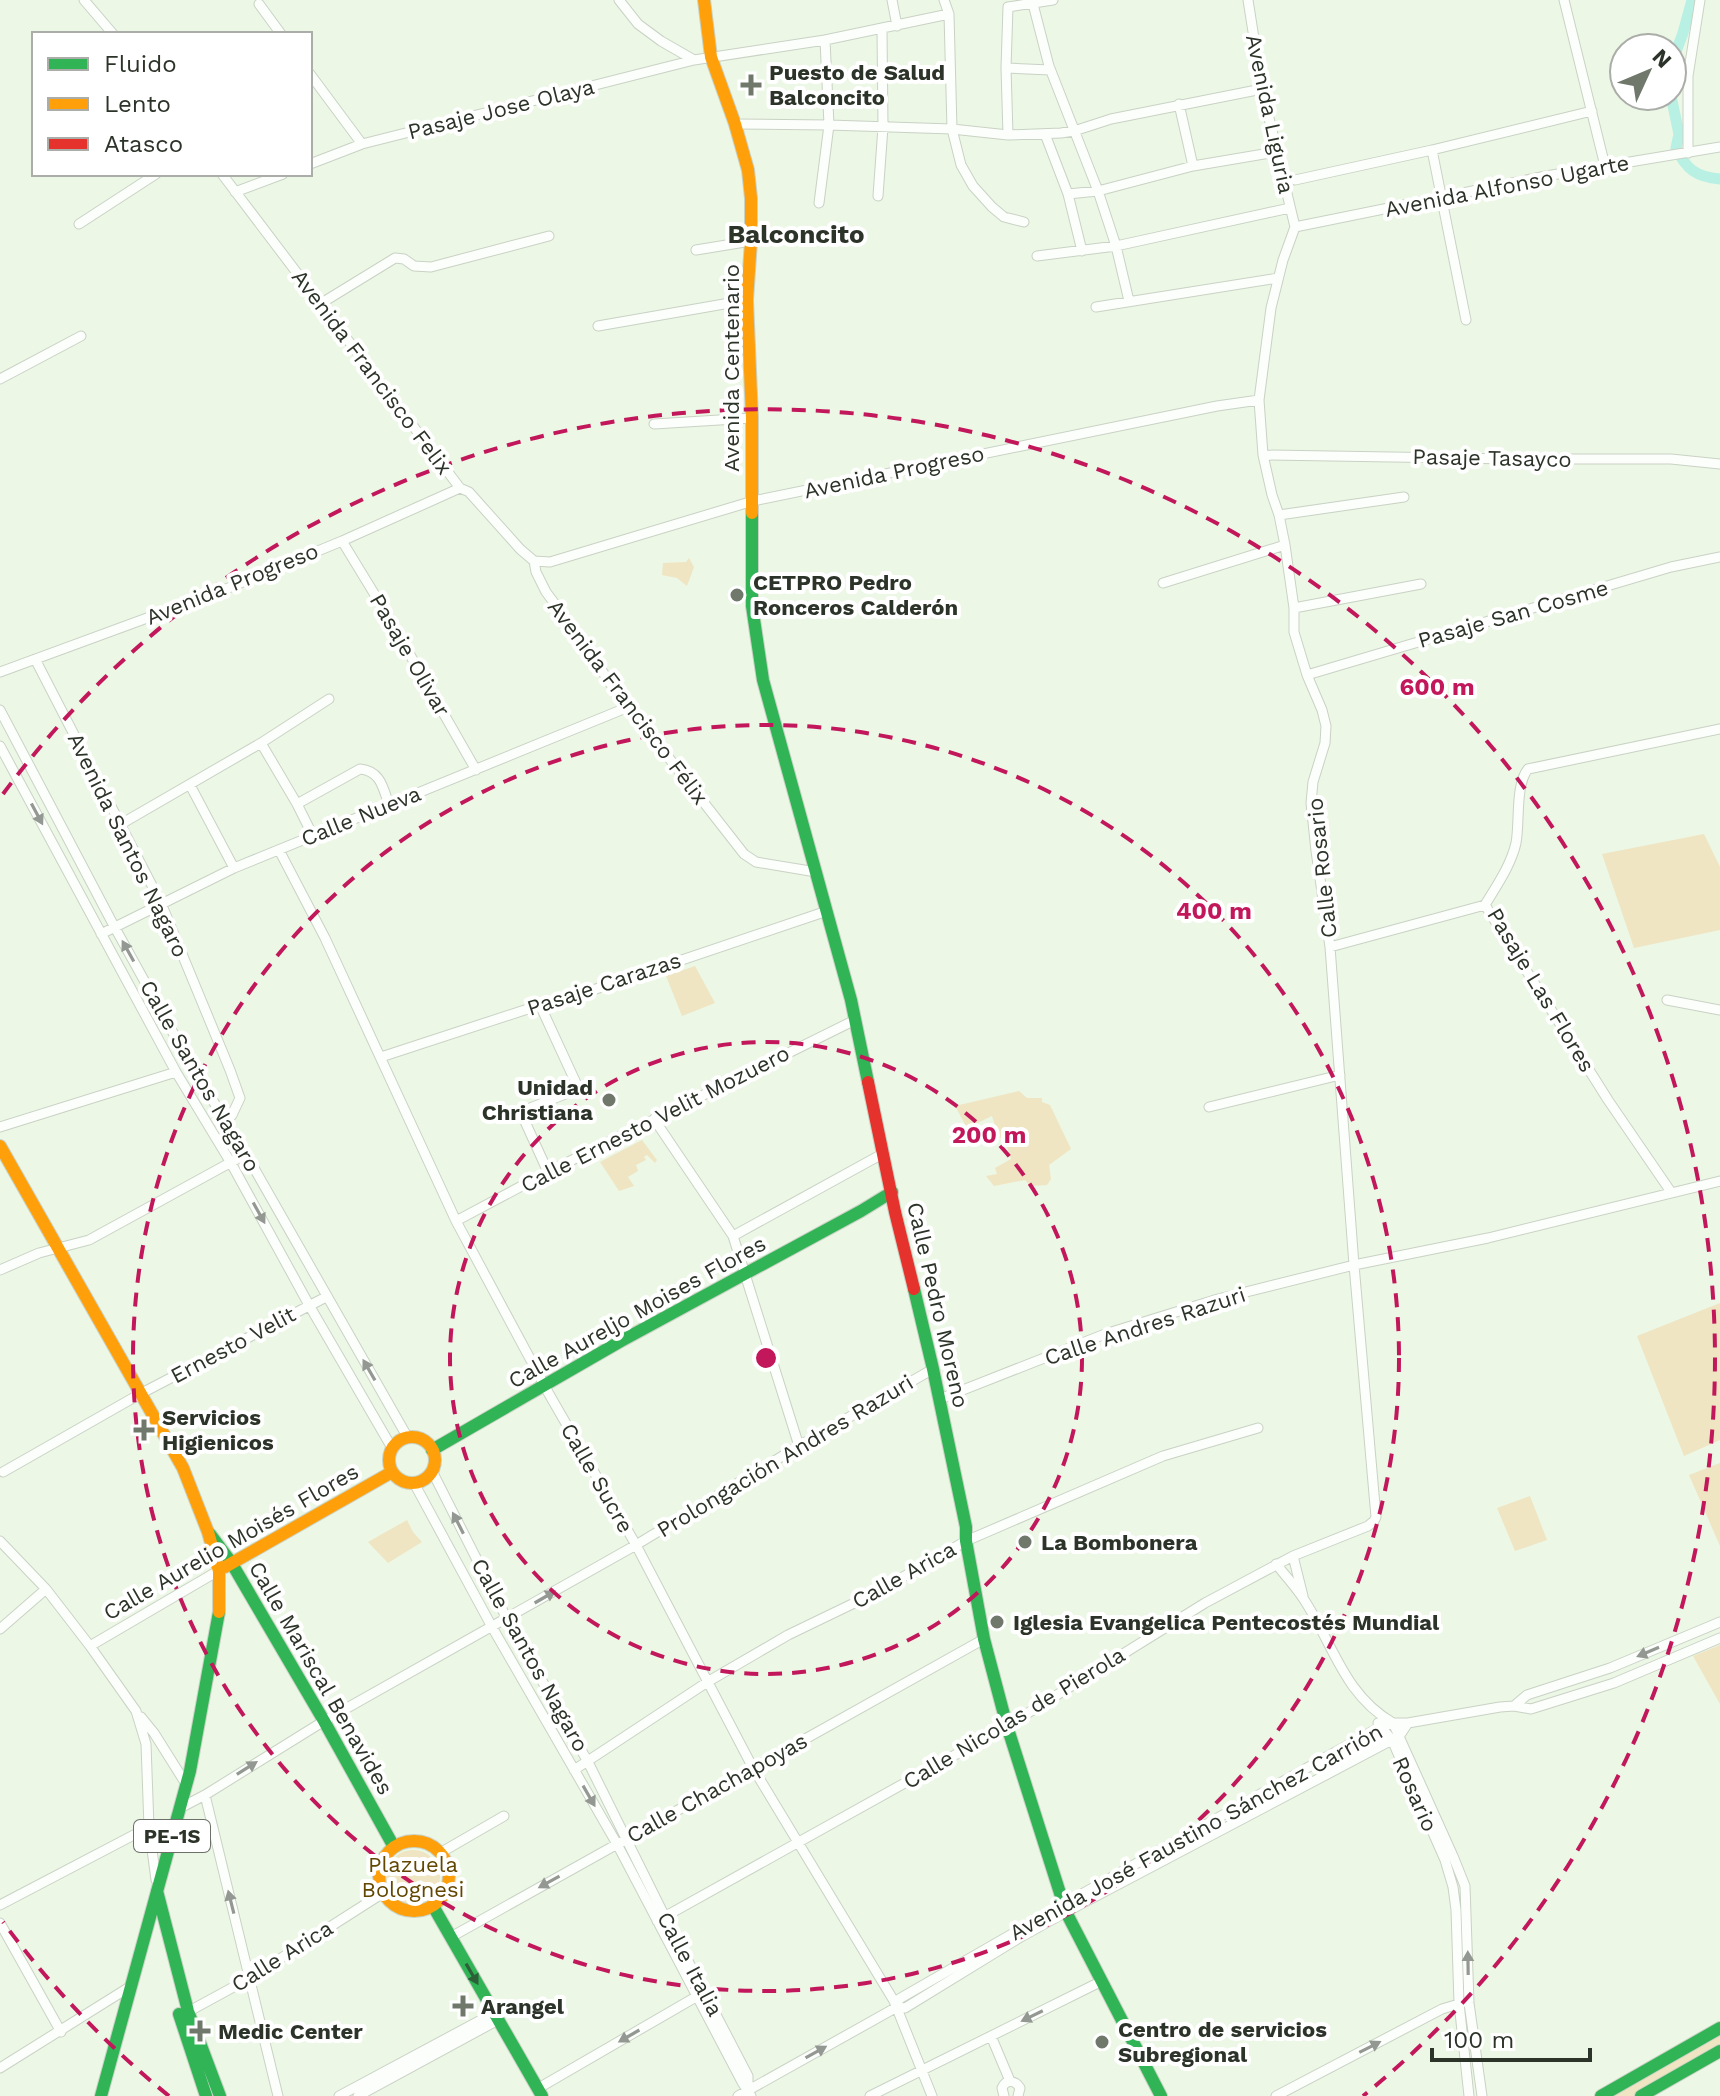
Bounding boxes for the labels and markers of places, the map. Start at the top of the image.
place label: Puesto de Salud Balconcito [769,60,945,110]
marker: Puesto de Salud Balconcito [740,74,762,96]
place label: CETPRO Pedro Ronceros Calderón [753,570,958,620]
marker: CETPRO Pedro Ronceros Calderón [728,586,746,604]
place label: Unidad Christiana [482,1075,593,1125]
marker: Unidad Christiana [600,1091,618,1109]
centre of rings [752,1344,780,1372]
place label: Servicios Higienicos [162,1405,274,1455]
marker: Servicios Higienicos [133,1419,155,1441]
place label: La Bombonera [1041,1530,1198,1555]
marker: La Bombonera [1016,1533,1034,1551]
place label: Iglesia Evangelica Pentecostés Mundial [1013,1610,1440,1635]
marker: Iglesia Evangelica Pentecostés Mundial [988,1613,1006,1631]
place label: Arangel [481,1994,565,2019]
marker: Arangel [452,1995,474,2017]
place label: Centro de servicios Subregional [1118,2017,1327,2067]
place label: Medic Center [218,2019,363,2044]
marker: Medic Center [189,2020,211,2042]
marker: Centro de servicios Subregional [1093,2033,1111,2051]

